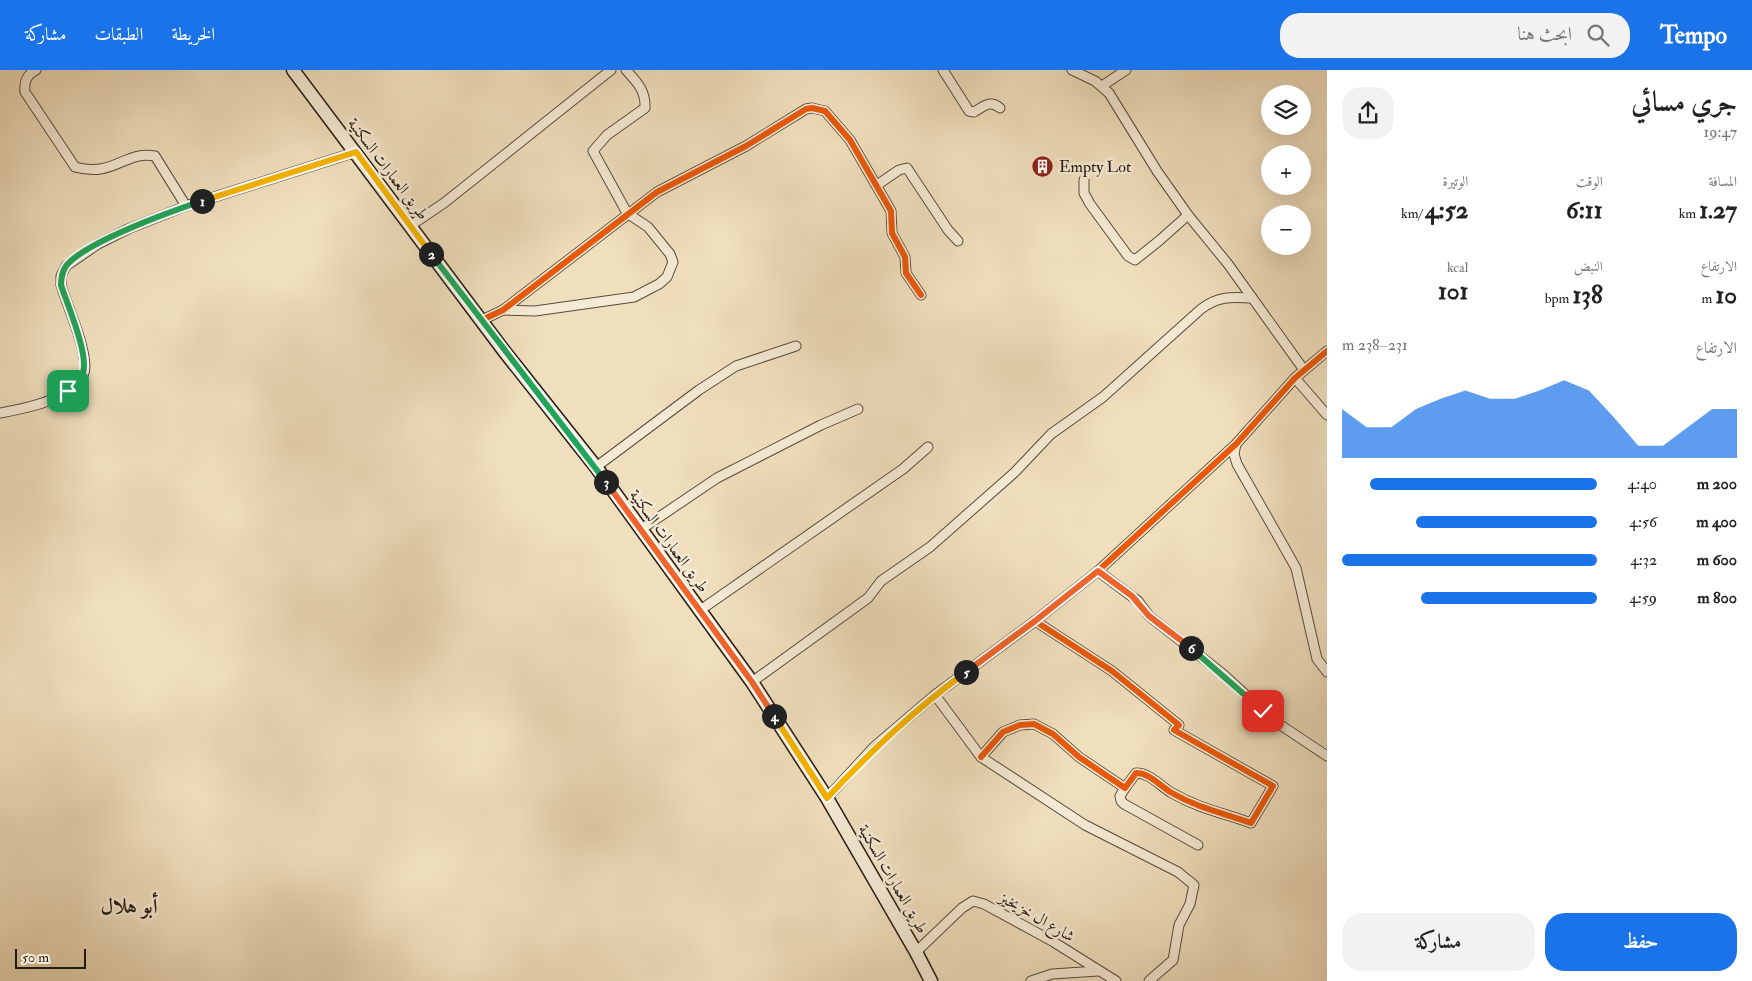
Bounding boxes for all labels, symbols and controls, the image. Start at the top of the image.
search box [1280,13,1630,58]
text: Tempo [1660,20,1727,51]
icon: search [1584,21,1612,49]
text: ابحث هنا [1517,22,1572,46]
text: مشاركة [25,23,66,46]
text: الطبقات [94,23,143,46]
text: الخريطة [171,23,215,46]
map controls [1261,85,1311,255]
button: layers [1261,85,1311,135]
text: جري مسائي [1631,85,1737,120]
button: share [1342,87,1394,139]
street label: طريق العمارات السكنية [343,114,433,224]
text: 19:47 [1704,122,1737,142]
button: + [1261,145,1311,195]
building icon: Empty Lot [1031,155,1055,179]
place label: Empty Lot [1059,157,1131,178]
text: الوتيرة [1443,173,1468,190]
text: الوقت [1576,173,1603,190]
text: المسافة [1708,173,1737,190]
pin: 1 [190,188,214,214]
text: 1 [200,193,205,210]
text: 4:52 [1425,195,1468,226]
text: 6:11 [1566,195,1603,226]
text: 1.27 [1699,195,1737,226]
button: − [1261,205,1311,255]
text: /km [1401,205,1425,222]
text: km [1679,205,1699,222]
pin: 2 [418,242,444,266]
text: 2 [428,246,435,263]
text: النبض [1574,258,1603,275]
text: الارتفاع [1701,258,1737,275]
text: kcal [1447,259,1468,276]
text: 101 [1438,276,1468,307]
text: 138 [1572,280,1603,311]
text: 10 [1715,280,1737,311]
text: bpm [1545,290,1572,307]
text: m [1702,290,1715,307]
text: 231–238 m [1342,335,1408,355]
text: الارتفاع [1695,338,1737,358]
pin [47,370,89,412]
icon: arrive [54,377,82,405]
pin: 3 [594,470,618,494]
text: 3 [604,474,609,491]
text: 4:40 [1628,474,1657,494]
text: 200 m [1697,474,1737,494]
street label: طريق العمارات السكنية [625,486,713,596]
text: 4:56 [1629,512,1657,532]
text: 400 m [1696,512,1737,532]
text: 4:32 [1630,550,1657,570]
text: 600 m [1697,550,1737,570]
text: 4:59 [1629,588,1657,608]
text: 800 m [1697,588,1737,608]
pin: 6 [1178,636,1204,660]
text: 6 [1188,640,1195,657]
pin: 5 [954,660,978,684]
text: 5 [963,664,970,681]
pin [1242,690,1284,732]
icon: check [1249,697,1277,725]
pin: 4 [762,704,786,728]
text: 4 [771,708,778,725]
street label: طريق العمارات السكنية [854,821,932,937]
street label: شارع ال خزيخيز [993,886,1078,949]
district label: أبو هلال [100,892,158,920]
button: مشاركة [1342,913,1535,971]
button: حفظ [1545,913,1737,971]
scale bar [15,946,86,969]
text: 50 m [22,949,49,966]

